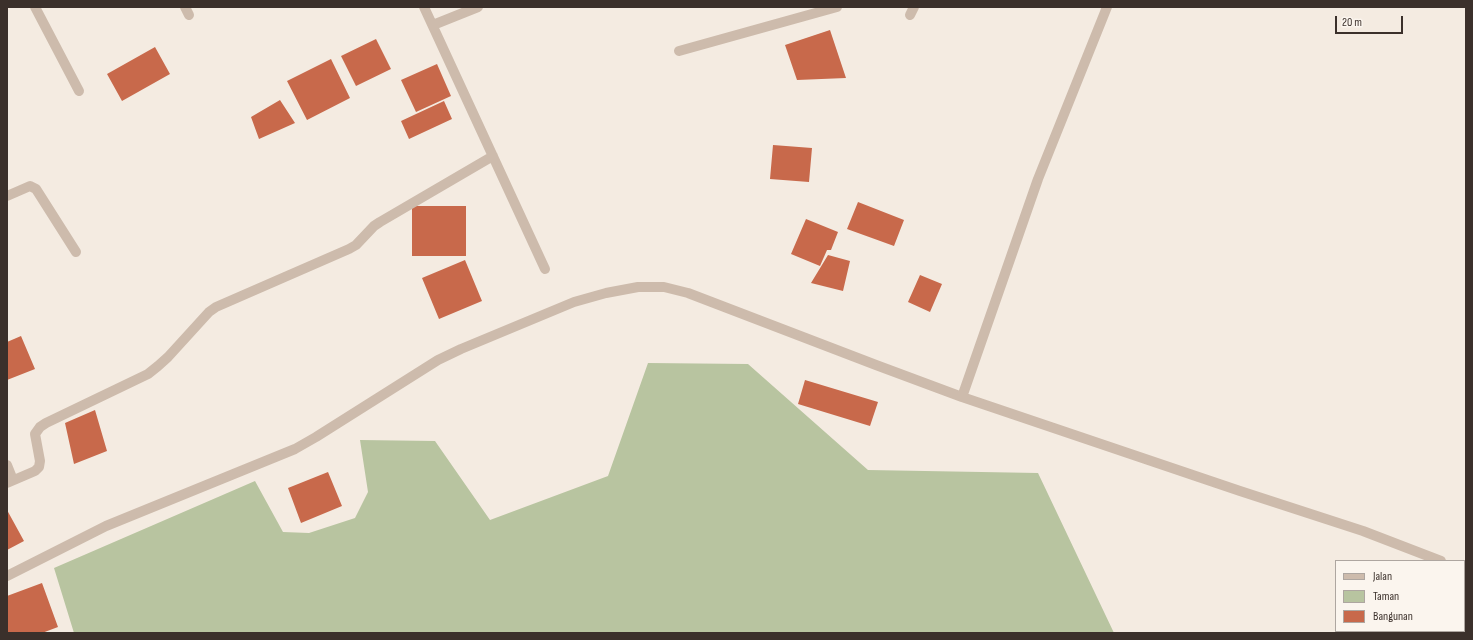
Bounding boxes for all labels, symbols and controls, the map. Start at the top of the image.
scale bar [1337,8,1405,34]
text: 20 m [1342,15,1362,30]
legend [1335,560,1465,632]
text: Jalan [1373,569,1392,584]
text: Taman [1373,589,1399,604]
text: Bangunan [1373,609,1413,624]

